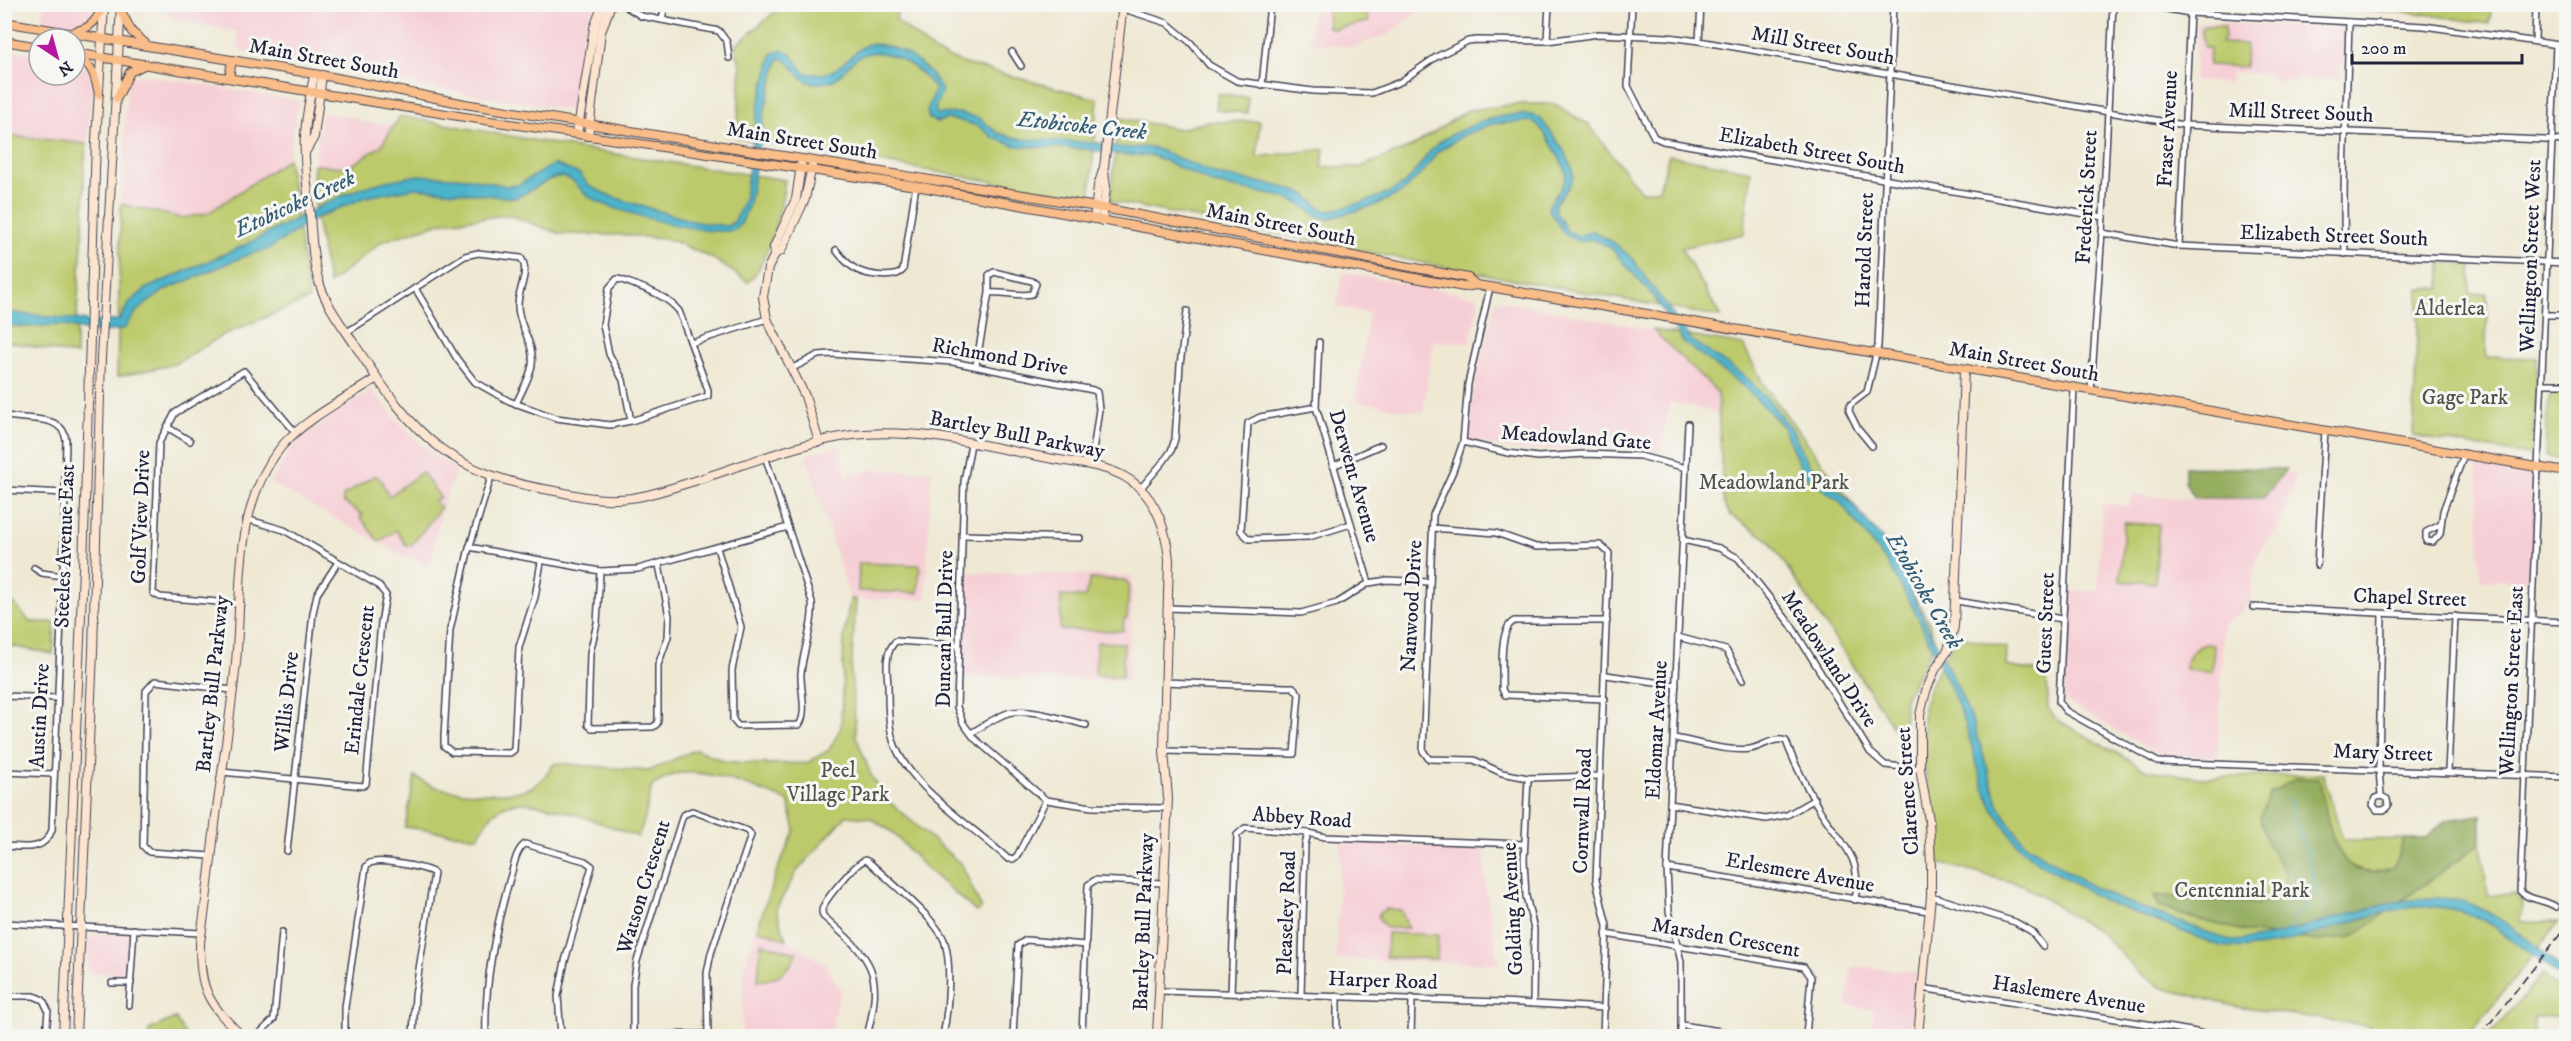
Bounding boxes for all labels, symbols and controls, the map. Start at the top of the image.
street label: Mill Street South [1749,21,1897,71]
north arrow [27,27,87,87]
scale bar [2352,27,2522,65]
street label: Main Street South [247,33,401,85]
text: 200 m [2361,38,2407,60]
text: N [54,56,76,80]
street label: Fraser Avenue [2152,70,2184,188]
street label: Mill Street South [2228,97,2374,129]
water label: Etobicoke Creek [1014,106,1149,146]
street label: Main Street South [725,116,879,166]
street label: Elizabeth Street South [1717,122,1907,180]
street label: Frederick Street [2071,129,2104,265]
street label: Wellington Street West [2515,159,2547,354]
water label: Etobicoke Creek [229,164,360,245]
street label: Harold Street [1850,192,1880,308]
street label: Main Street South [1204,198,1358,252]
street label: Elizabeth Street South [2239,220,2429,252]
park label: Alderlea [2415,296,2485,322]
street label: Richmond Drive [930,332,1071,382]
street label: Main Street South [1947,336,2101,388]
park label: Gage Park [2422,385,2509,411]
street label: Bartley Bull Parkway [927,405,1108,465]
street label: Derwent Avenue [1323,407,1385,546]
street label: Meadowland Gate [1500,420,1652,456]
street label: Golf View Drive [126,449,156,585]
street label: Steeles Avenue East [49,463,81,628]
park label: Meadowland Park [1699,470,1850,496]
water label: Etobicoke Creek [1879,526,1969,655]
street label: Nanwood Drive [1396,539,1428,673]
street label: Duncan Bull Drive [931,550,959,708]
street label: Guest Street [2031,572,2061,674]
street label: Chapel Street [2353,583,2467,613]
street label: Wellington Street East [2494,585,2530,778]
street label: Meadowland Drive [1775,586,1883,733]
street label: Bartley Bull Parkway [191,593,235,774]
street label: Erindale Crescent [339,604,381,756]
street label: Willis Drive [269,650,305,755]
street label: Eldomar Avenue [1640,659,1674,800]
street label: Austin Drive [24,663,56,769]
street label: Clarence Street [1891,726,1925,856]
street label: Mary Street [2333,738,2434,768]
street label: Cornwall Road [1568,747,1598,874]
park label: Peel Village Park [786,758,890,808]
street label: Abbey Road [1251,802,1353,834]
street label: Watson Crescent [611,816,677,958]
street label: Bartley Bull Parkway [1128,832,1160,1011]
street label: Golding Avenue [1497,841,1529,976]
street label: Erlesmere Avenue [1724,847,1877,899]
street label: Pleaseley Road [1272,850,1302,976]
park label: Centennial Park [2174,878,2310,904]
street label: Marsden Crescent [1650,912,1803,964]
street label: Harper Road [1328,966,1439,996]
street label: Haslemere Avenue [1991,970,2148,1020]

